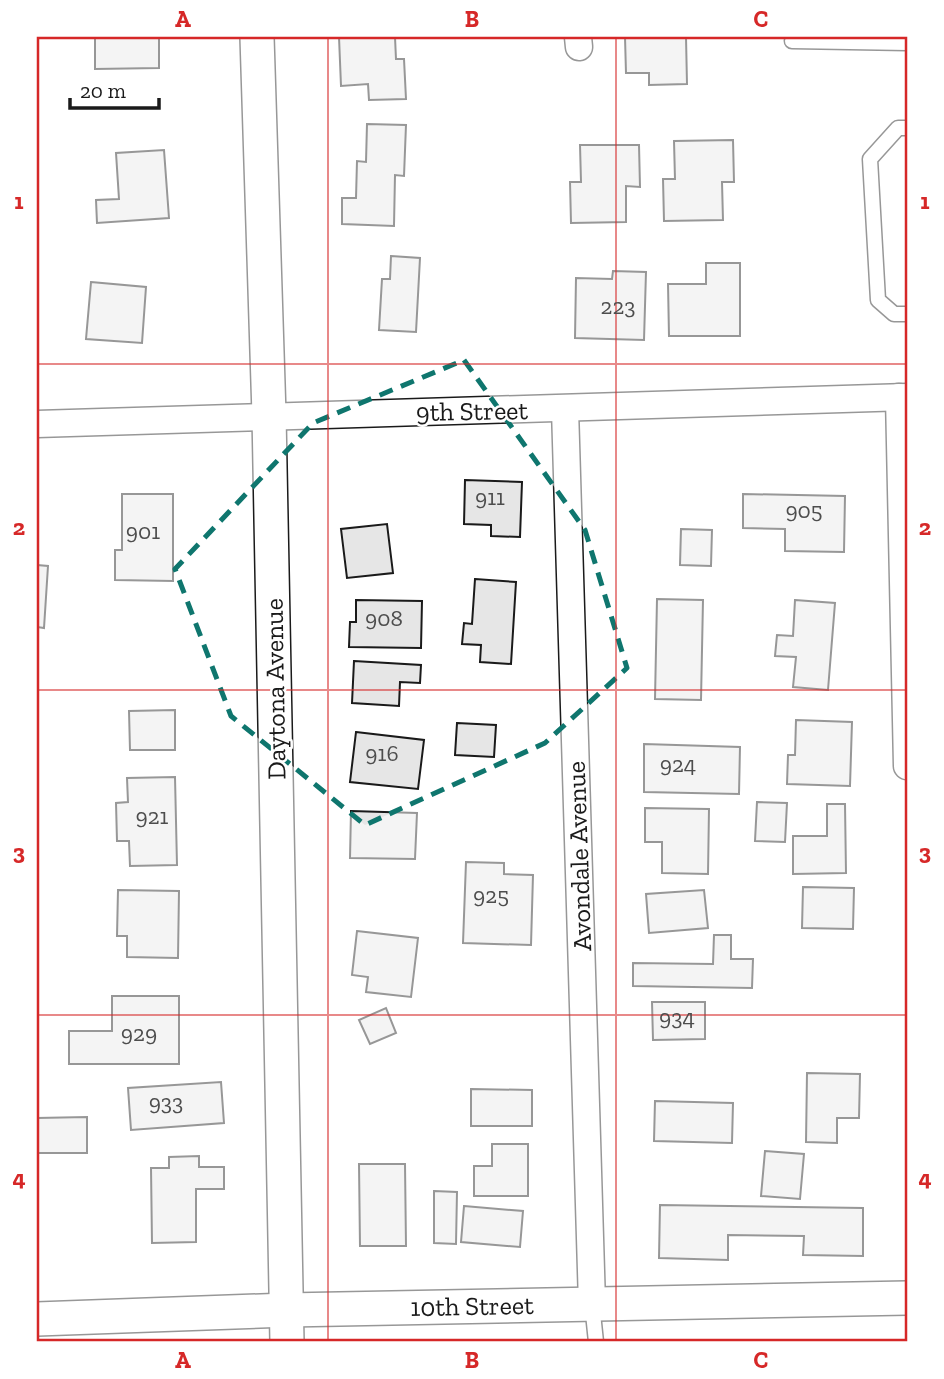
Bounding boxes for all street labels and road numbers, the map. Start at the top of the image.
street label: 9th Street [416,394,529,428]
street label: Daytona Avenue [257,598,293,780]
street label: Avondale Avenue [560,760,598,952]
street label: 10th Street [410,1289,534,1323]

